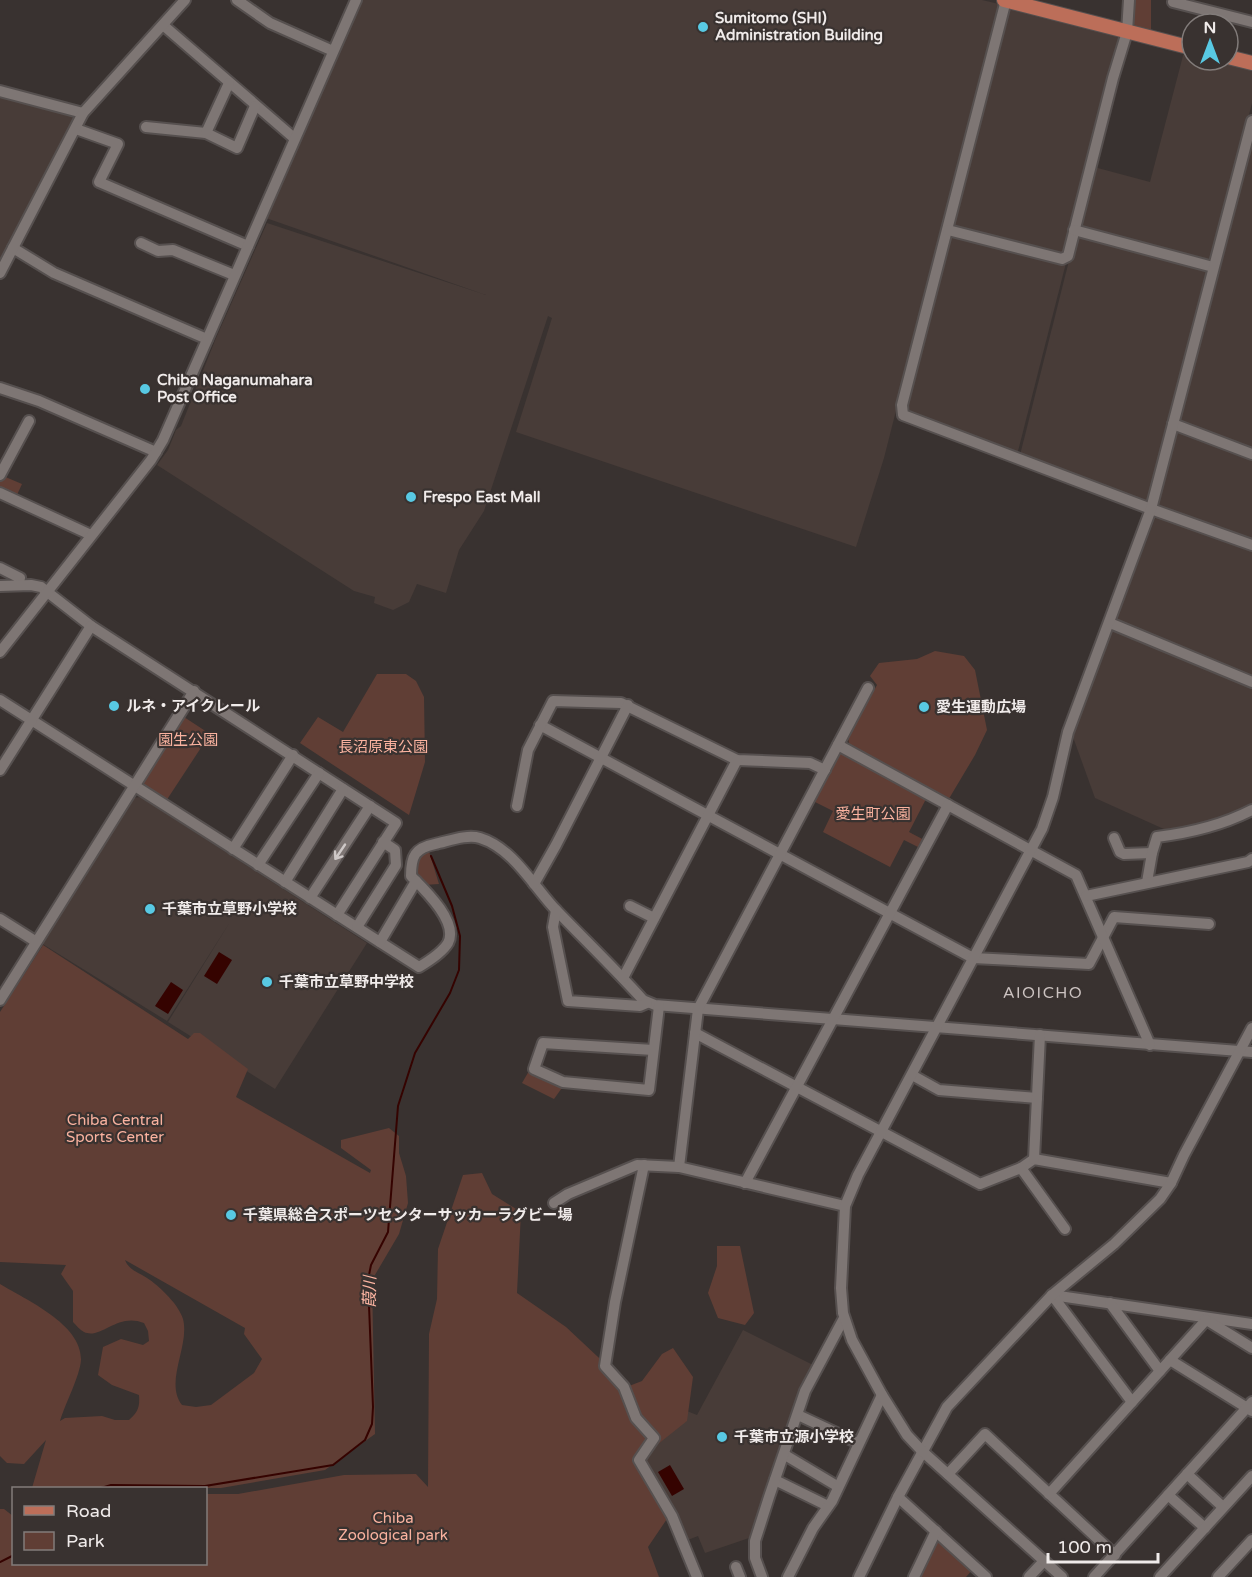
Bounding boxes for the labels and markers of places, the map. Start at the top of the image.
place label: Sumitomo (SHI) Administration Building [715,9,883,45]
marker: Sumitomo (SHI) Administration Building [696,20,710,34]
place label: Chiba Naganumahara Post Office [157,371,313,406]
marker: Chiba Naganumahara Post Office [138,382,152,396]
place label: Frespo East Mall [423,488,540,507]
marker: Frespo East Mall [404,490,418,504]
place label: ルネ・アイクレール [126,697,260,715]
place label: 愛生運動広場 [936,698,1026,716]
marker: ルネ・アイクレール [107,699,121,713]
marker: 愛生運動広場 [917,700,931,714]
place label: 千葉市立草野小学校 [162,900,297,918]
marker: 千葉市立草野小学校 [143,902,157,916]
place label: 千葉市立草野中学校 [279,973,414,991]
marker: 千葉市立草野中学校 [260,975,274,989]
place label: 千葉県総合スポーツセンターサッカーラグビー場 [243,1206,572,1224]
marker: 千葉県総合スポーツセンターサッカーラグビー場 [224,1208,238,1222]
place label: 千葉市立源小学校 [734,1428,854,1446]
marker: 千葉市立源小学校 [715,1430,729,1444]

